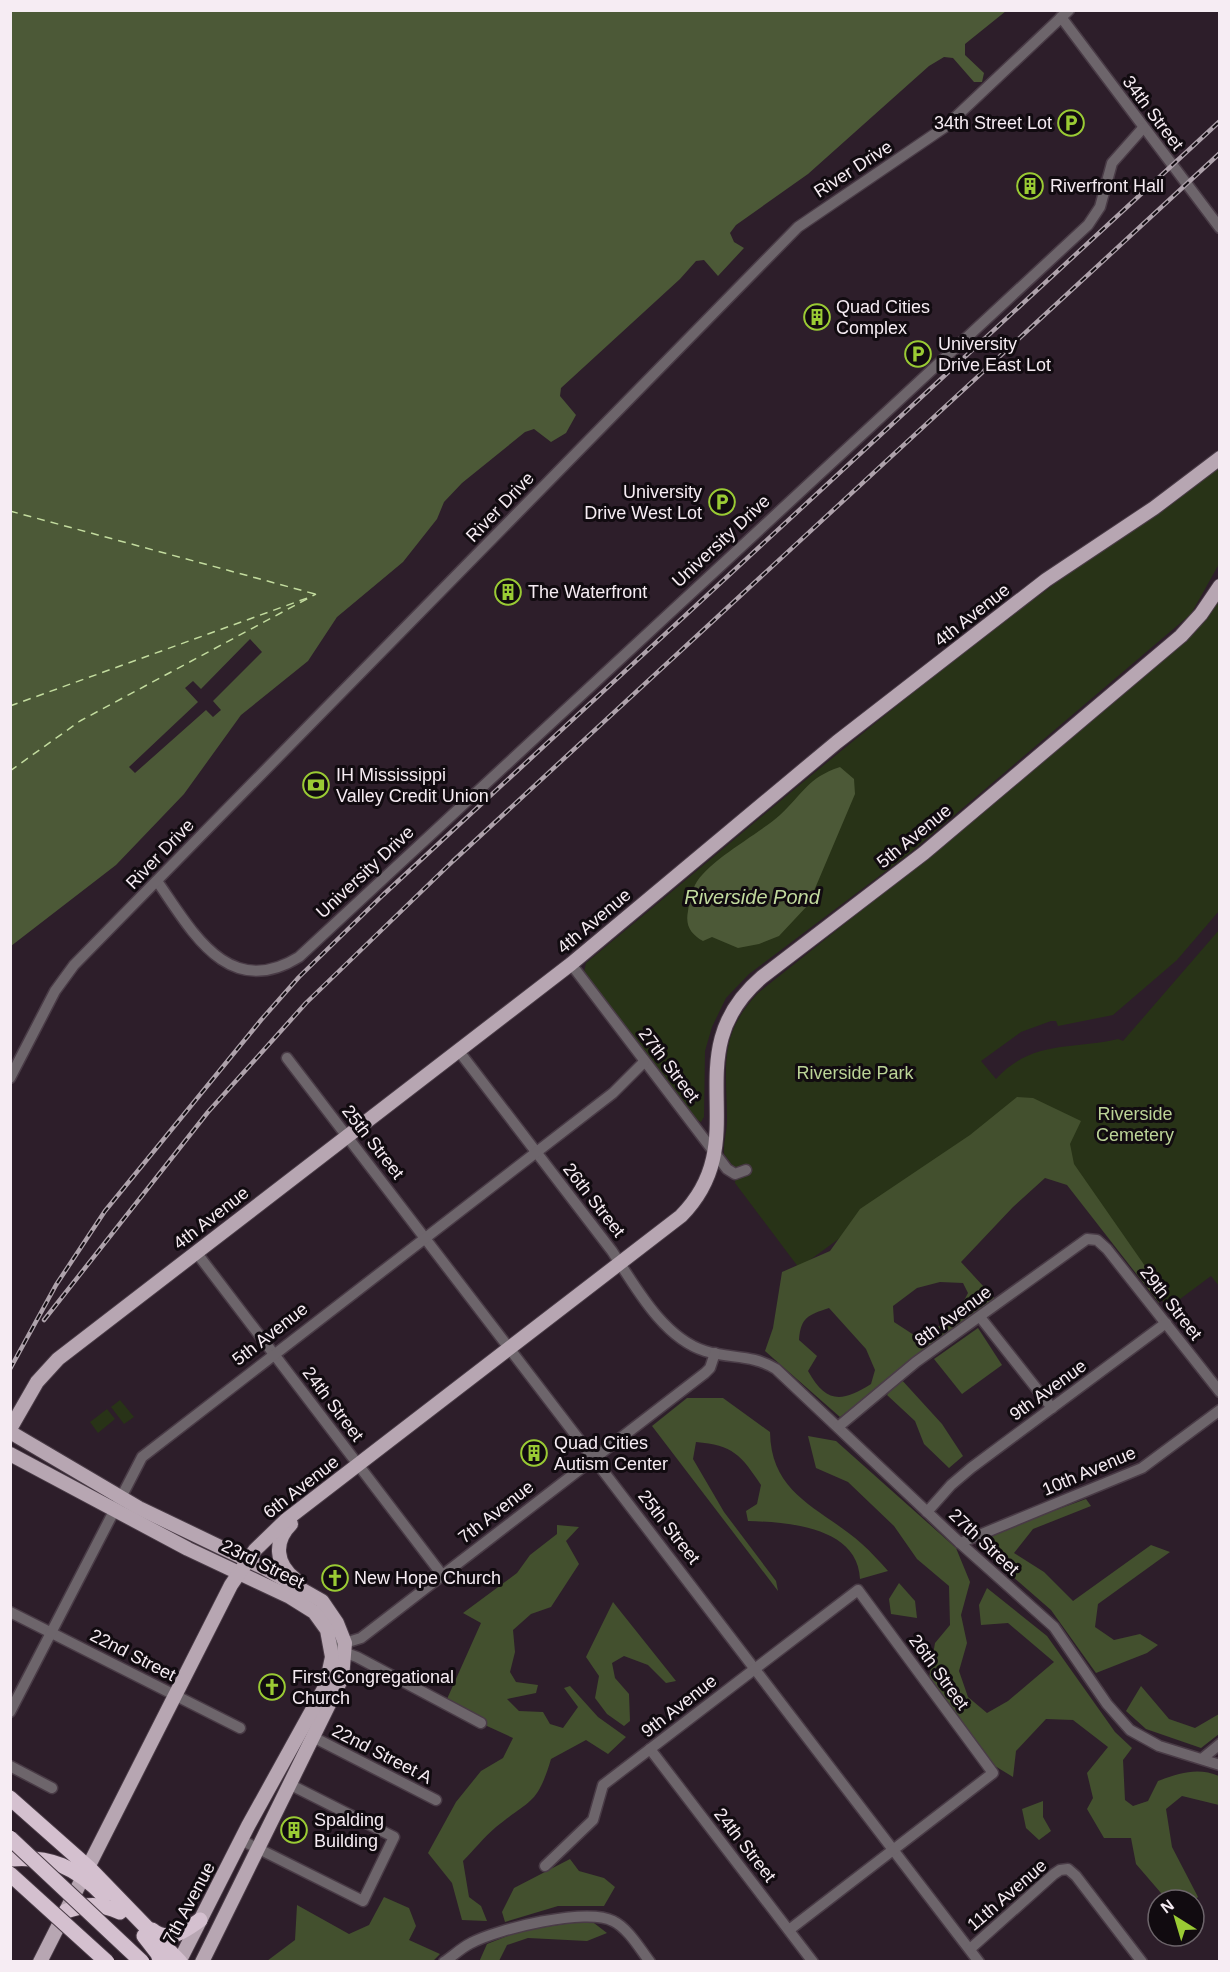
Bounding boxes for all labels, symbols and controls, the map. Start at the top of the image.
street label: 34th Street [1119,72,1187,154]
parking icon: 34th Street Lot [1056,108,1086,138]
place label: 34th Street Lot [934,113,1052,133]
street label: River Drive [810,136,896,202]
building icon: Riverfront Hall [1015,171,1045,201]
place label: Riverfront Hall [1050,176,1164,196]
place label: Quad Cities Complex [836,297,930,338]
building icon: Quad Cities Complex [802,302,832,332]
place label: University Drive East Lot [938,334,1051,375]
parking icon: University Drive East Lot [903,339,933,369]
street label: River Drive [462,468,538,546]
place label: University Drive West Lot [584,482,702,523]
parking icon: University Drive West Lot [707,487,737,517]
street label: University Drive [668,491,774,591]
building icon: The Waterfront [493,577,523,607]
street label: 4th Avenue [930,579,1014,651]
place label: The Waterfront [528,582,647,602]
place label: IH Mississippi Valley Credit Union [336,765,489,806]
bank icon: IH Mississippi Valley Credit Union [301,770,331,800]
street label: 5th Avenue [873,800,955,872]
street label: River Drive [122,815,198,893]
street label: University Drive [312,822,418,922]
street label: 4th Avenue [553,884,635,958]
water label: Riverside Pond [684,886,821,908]
street label: 27th Street [635,1024,703,1106]
park label: Riverside Park [796,1063,915,1083]
street label: 25th Street [338,1101,408,1183]
park label: Riverside Cemetery [1096,1104,1174,1145]
street label: 26th Street [559,1159,629,1241]
street label: 4th Avenue [169,1182,253,1254]
street label: 29th Street [1136,1262,1206,1344]
street label: 8th Avenue [911,1282,995,1350]
street label: 5th Avenue [228,1298,312,1370]
street label: 9th Avenue [1006,1356,1090,1424]
street label: 24th Street [299,1363,367,1445]
place label: Quad Cities Autism Center [554,1433,668,1474]
building icon: Quad Cities Autism Center [519,1438,549,1468]
street label: 10th Avenue [1039,1442,1139,1500]
street label: 6th Avenue [259,1451,343,1523]
street label: 7th Avenue [454,1476,538,1548]
street label: 25th Street [634,1486,704,1568]
street label: 27th Street [945,1505,1023,1579]
street label: 23rd Street [219,1535,307,1593]
church icon: New Hope Church [320,1563,350,1593]
place label: New Hope Church [354,1568,501,1588]
street label: 22nd Street [87,1625,179,1685]
street label: 26th Street [905,1631,973,1713]
place label: First Congregational Church [292,1667,454,1708]
street label: 9th Avenue [637,1670,721,1742]
church icon: First Congregational Church [257,1672,287,1702]
street label: 22nd Street A [329,1720,435,1788]
street label: 24th Street [710,1804,780,1886]
place label: Spalding Building [314,1810,384,1851]
building icon: Spalding Building [279,1815,309,1845]
street label: 11th Avenue [963,1855,1051,1935]
street label: 7th Avenue [159,1859,219,1947]
north arrow [1146,1888,1206,1948]
text: N [1158,1896,1177,1917]

